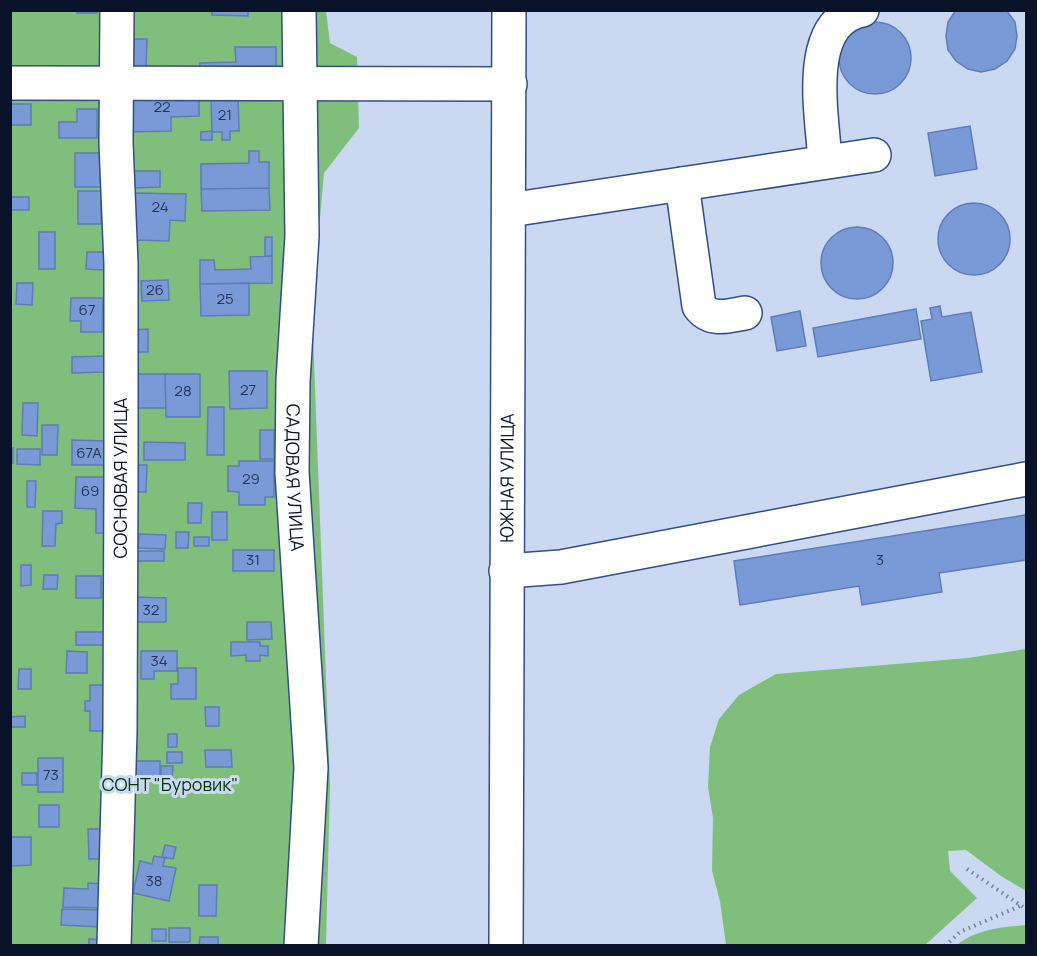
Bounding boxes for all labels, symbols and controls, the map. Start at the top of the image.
house number: 22 [153,96,171,117]
house number: 21 [218,104,232,125]
house number: 24 [151,196,169,217]
house number: 26 [146,279,164,300]
house number: 25 [216,288,234,309]
house number: 67 [79,299,95,320]
house number: 27 [240,379,256,400]
house number: 28 [174,380,192,401]
street label: СОСНОВАЯ УЛИЦА [108,397,132,559]
street label: САДОВАЯ УЛИЦА [281,404,310,553]
street label: ЮЖНАЯ УЛИЦА [494,413,519,543]
house number: 67А [76,442,102,463]
house number: 29 [242,468,260,489]
house number: 69 [81,480,99,501]
house number: 31 [246,549,260,570]
house number: 3 [876,549,884,570]
house number: 32 [143,599,159,620]
house number: 34 [150,650,168,671]
house number: 73 [43,764,59,785]
park label: СОНТ "Буровик" [102,772,238,796]
house number: 38 [145,870,163,891]

